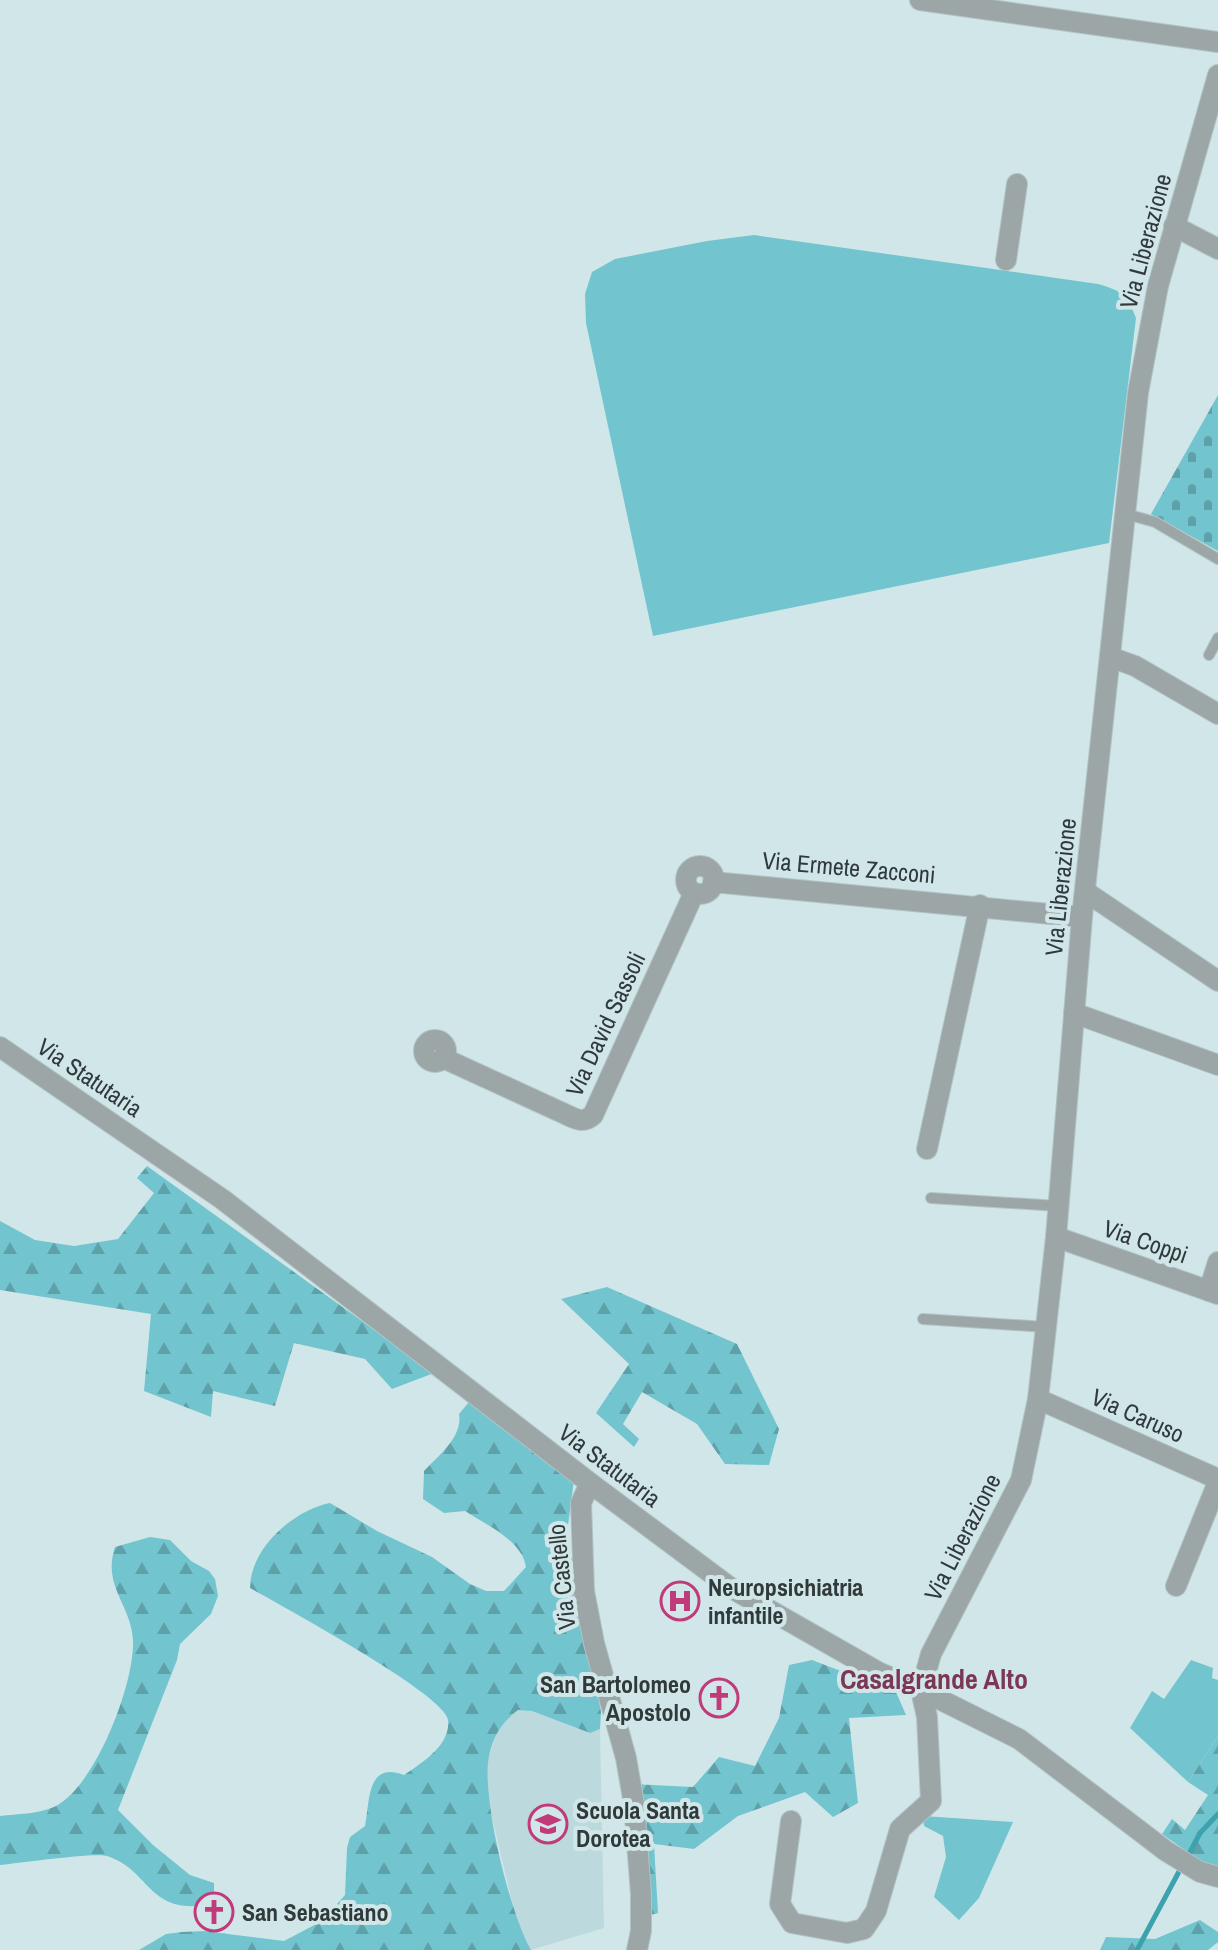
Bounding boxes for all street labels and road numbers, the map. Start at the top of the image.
street label: Via Liberazione [1112,170,1178,312]
street label: Via Liberazione [1037,816,1083,958]
street label: Via Ermete Zacconi [761,843,937,891]
street label: Via David Sassoli [558,946,652,1102]
street label: Via Statutaria [31,1030,149,1124]
street label: Via Coppi [1100,1212,1192,1270]
street label: Via Caruso [1087,1380,1189,1450]
street label: Via Statutaria [552,1416,668,1514]
street label: Via Liberazione [916,1468,1008,1606]
street label: Via Castello [540,1523,582,1631]

